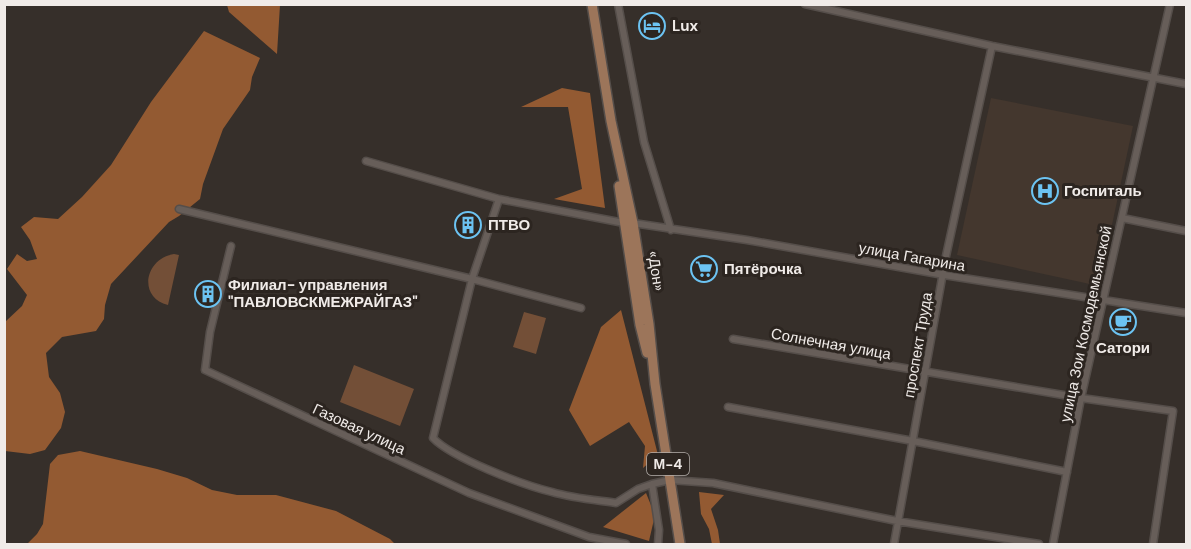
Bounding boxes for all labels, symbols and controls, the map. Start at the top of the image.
hotel icon: Lux [637,11,667,41]
place label: Lux [672,16,699,36]
hospital icon: Госпиталь [1030,176,1060,206]
place label: Госпиталь [1064,181,1142,201]
building icon: ПТВО [453,210,483,240]
place label: ПТВО [488,215,530,235]
street label: улица Зои Космодемьянской [1055,224,1117,424]
street label: улица Гагарина [857,238,967,276]
street label: «Дон» [643,249,669,293]
supermarket icon: Пятёрочка [689,254,719,284]
place label: Пятёрочка [724,259,802,279]
place label: Филиал- управления "ПАВЛОВСКМЕЖРАЙГАЗ" [228,275,418,312]
building icon: Филиал- управления "ПАВЛОВСКМЕЖРАЙГАЗ" [193,279,223,309]
street label: проспект Труда [899,290,937,399]
cafe icon: Сатори [1108,307,1138,337]
street label: Солнечная улица [769,324,893,365]
place label: Сатори [1096,338,1150,358]
street label: Газовая улица [309,399,409,459]
road number: М-4 [647,453,689,475]

